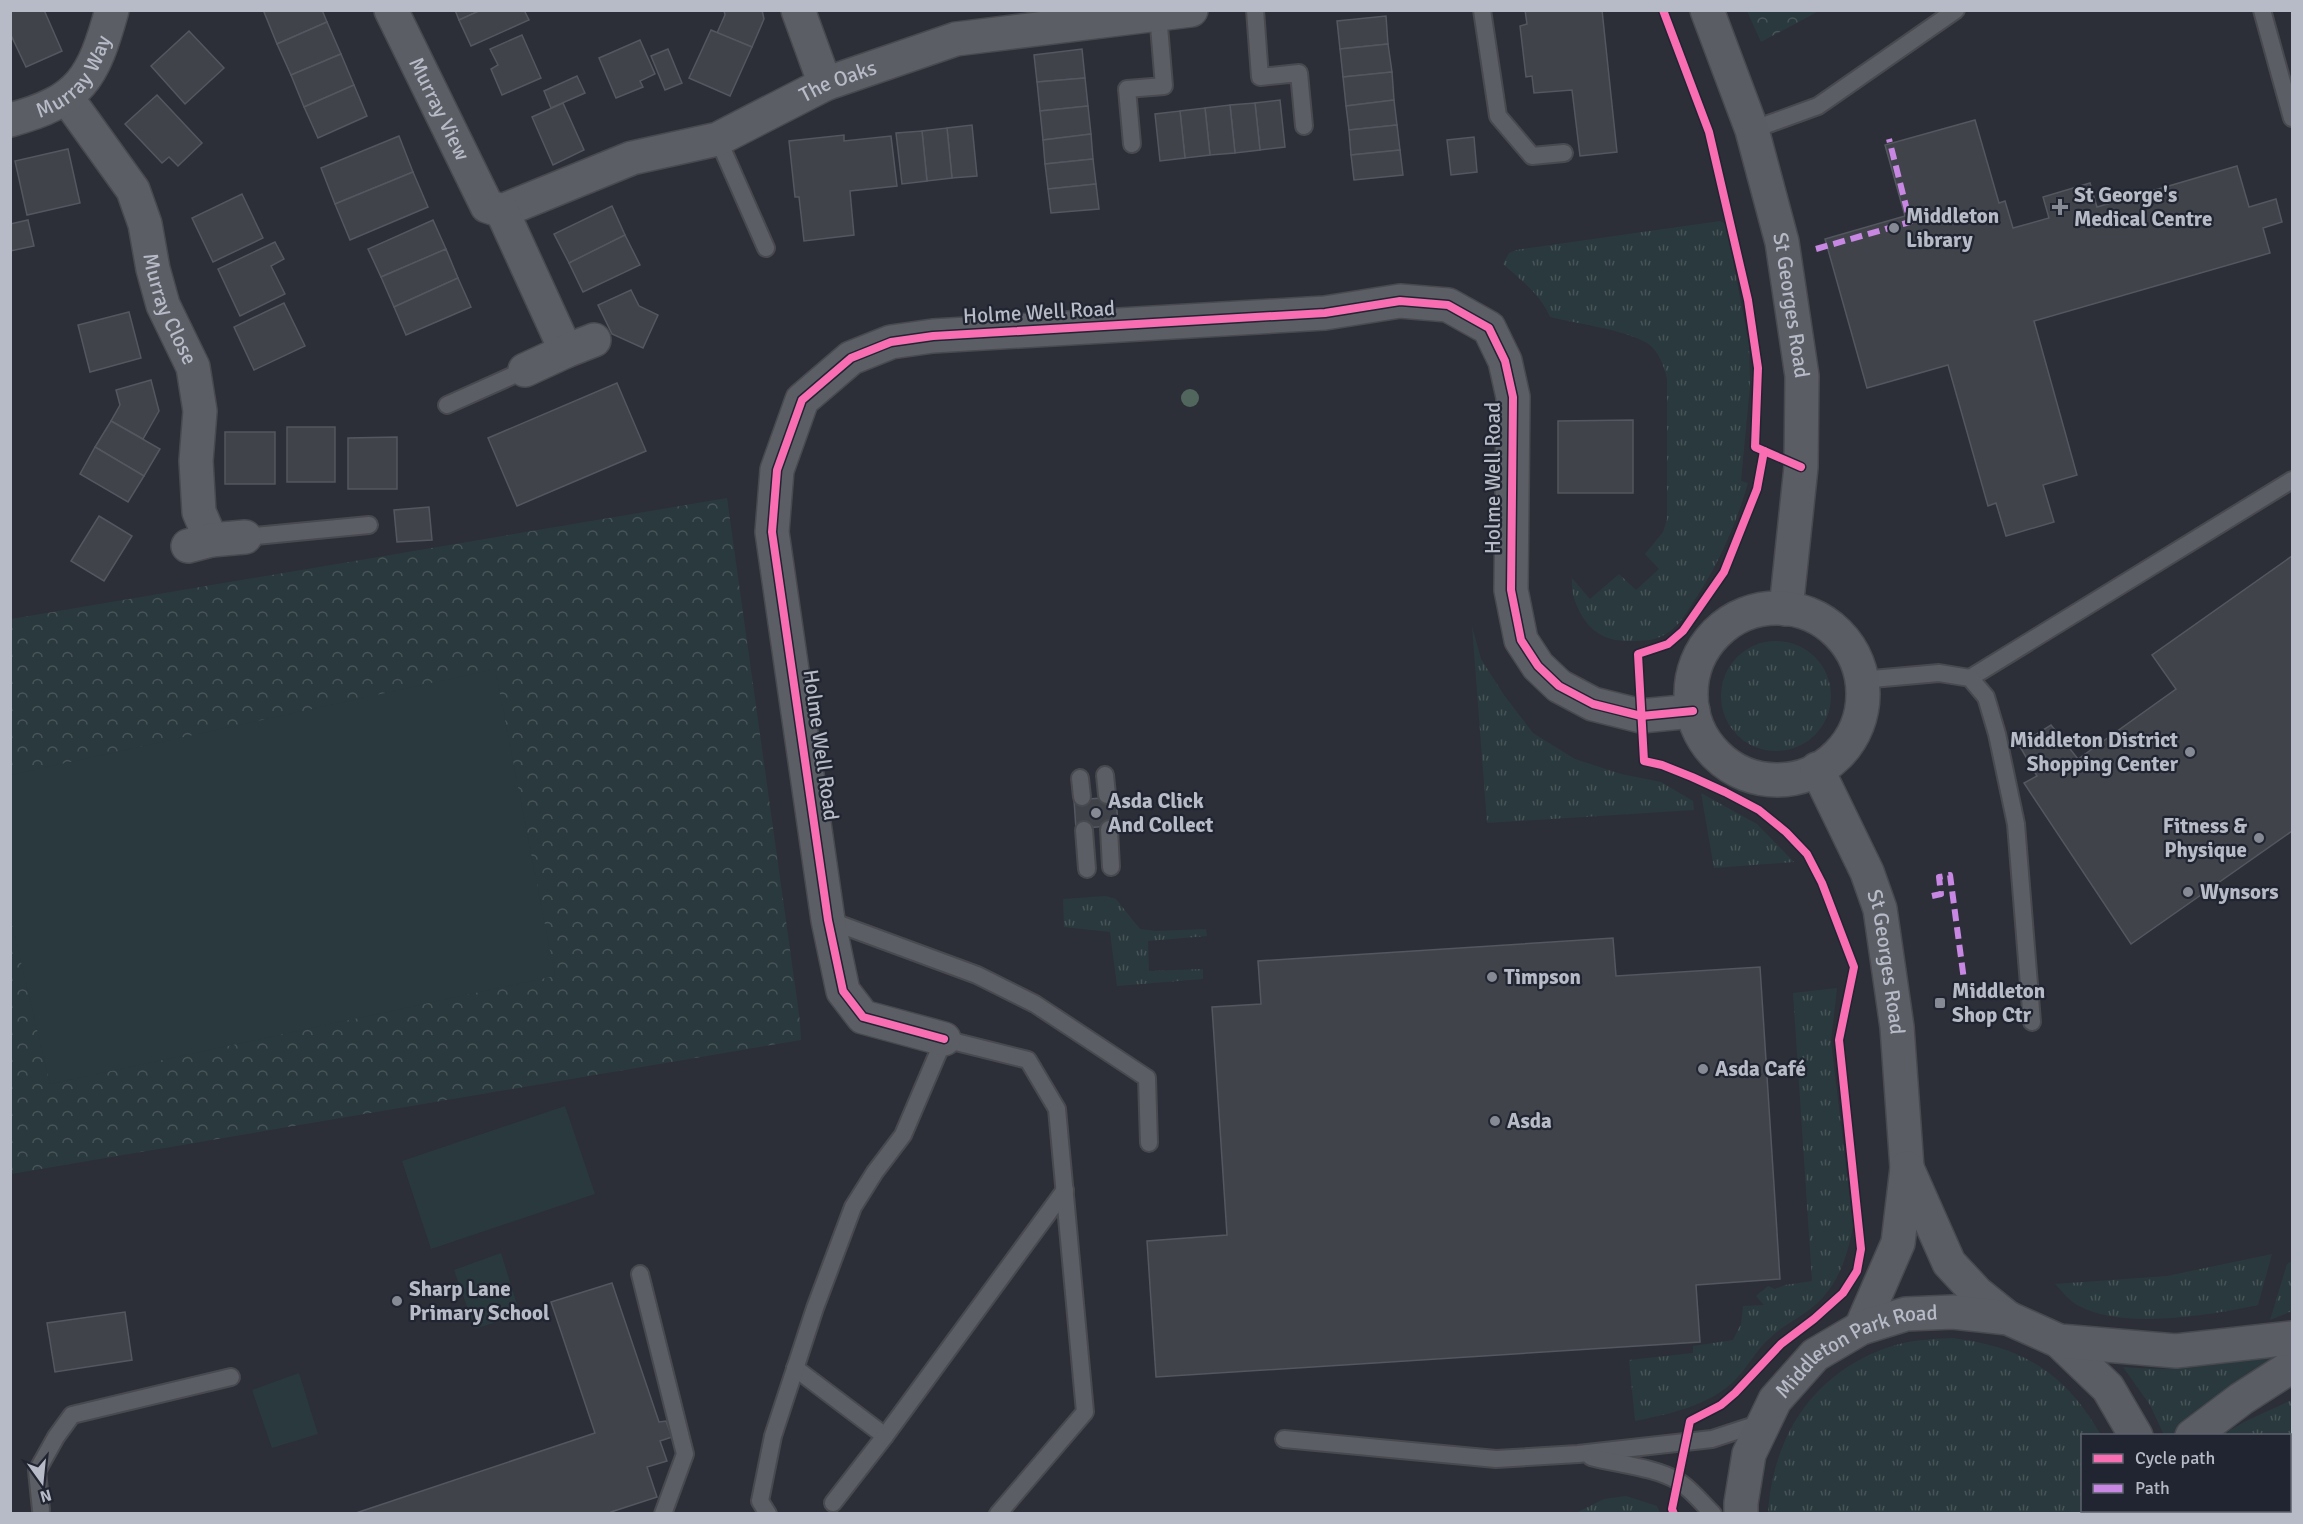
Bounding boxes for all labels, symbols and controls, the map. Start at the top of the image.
street label: Murray Way [32,32,117,124]
street label: Murray View [403,53,476,165]
street label: The Oaks [795,54,880,108]
place label: St George's Medical Centre [2074,182,2212,232]
marker: St George's Medical Centre [2051,198,2069,216]
place label: Middleton Library [1906,203,1999,253]
marker: Middleton Library [1887,221,1901,235]
street label: St Georges Road [1767,230,1815,380]
street label: Murray Close [137,251,203,369]
street label: Holme Well Road [962,295,1116,329]
street label: Holme Well Road [1480,402,1506,554]
street label: Holme Well Road [798,668,844,822]
place label: Middleton District Shopping Center [2010,727,2179,777]
marker: Middleton District Shopping Center [2183,745,2197,759]
place label: Asda Click And Collect [1108,788,1214,838]
marker: Asda Click And Collect [1089,806,1103,820]
place label: Fitness & Physique [2163,813,2247,863]
marker: Fitness & Physique [2252,831,2266,845]
place label: Wynsors [2200,879,2279,905]
marker: Wynsors [2181,885,2195,899]
street label: St Georges Road [1861,886,1910,1035]
place label: Timpson [1504,964,1581,990]
marker: Timpson [1485,970,1499,984]
place label: Middleton Shop Ctr [1952,978,2045,1028]
marker: Middleton Shop Ctr [1933,996,1947,1010]
place label: Asda Café [1715,1056,1806,1082]
marker: Asda Café [1696,1062,1710,1076]
place label: Asda [1507,1108,1552,1134]
marker: Asda [1488,1114,1502,1128]
place label: Sharp Lane Primary School [409,1276,550,1326]
marker: Sharp Lane Primary School [390,1294,404,1308]
street label: Middleton Park Road [1770,1300,1938,1404]
legend [2081,1434,2291,1512]
text: Cycle path [2135,1447,2215,1469]
north arrow [12,1452,72,1512]
text: Path [2135,1477,2170,1499]
text: N [38,1484,54,1507]

